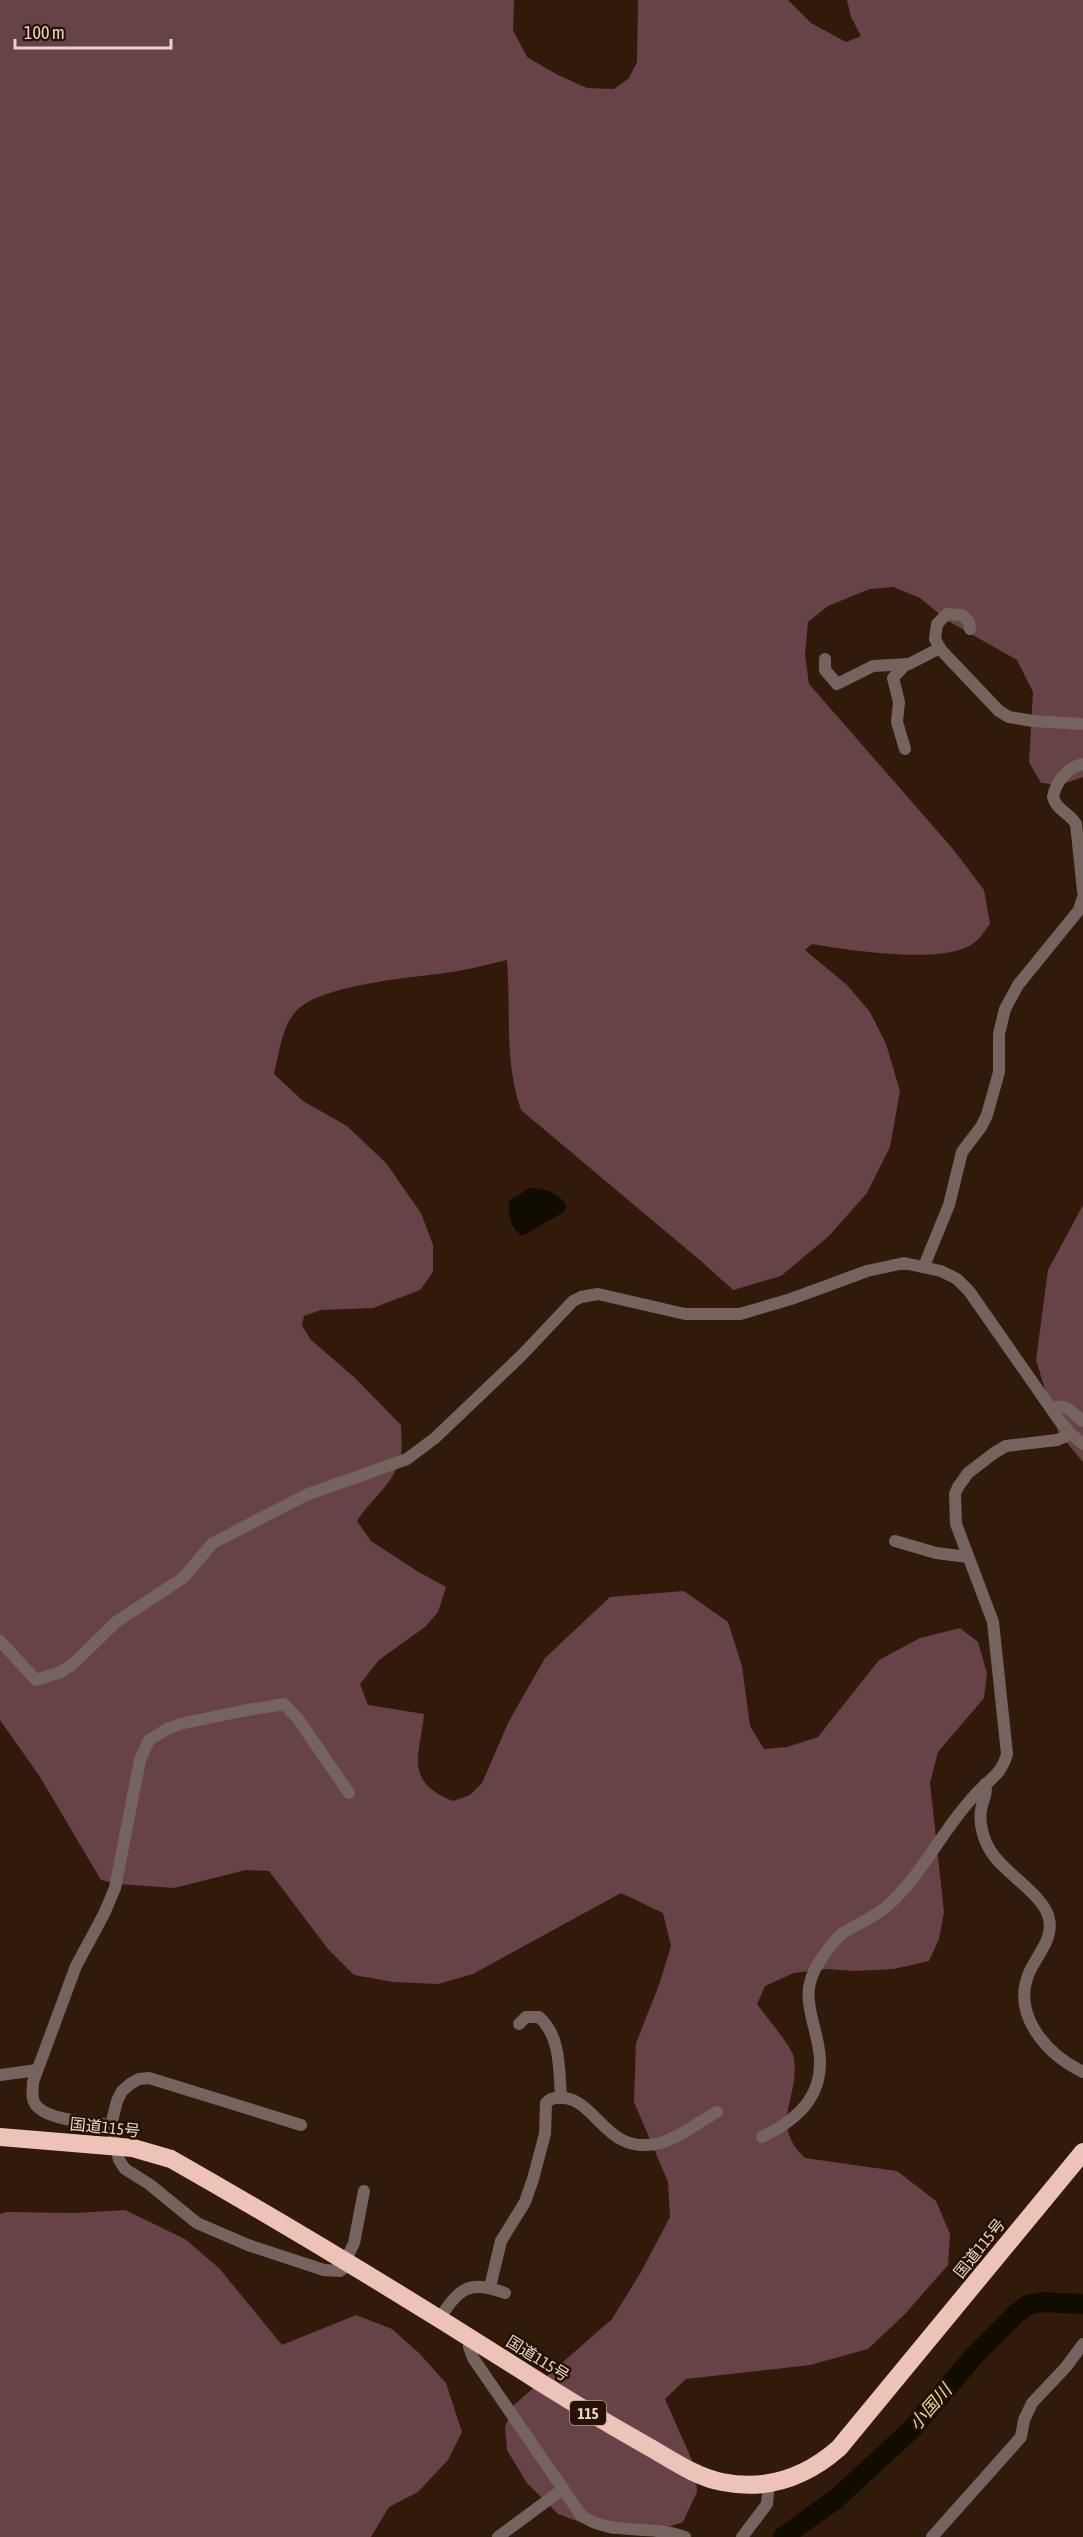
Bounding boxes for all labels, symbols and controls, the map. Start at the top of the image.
scale bar [15,12,171,50]
text: 100 m [24,22,65,43]
street label: 国道115号 [69,2114,141,2140]
street label: 国道115号 [950,2215,1008,2281]
street label: 国道115号 [503,2332,573,2384]
water label: 小国川 [904,2378,957,2434]
road number: 115 [570,2401,606,2425]

